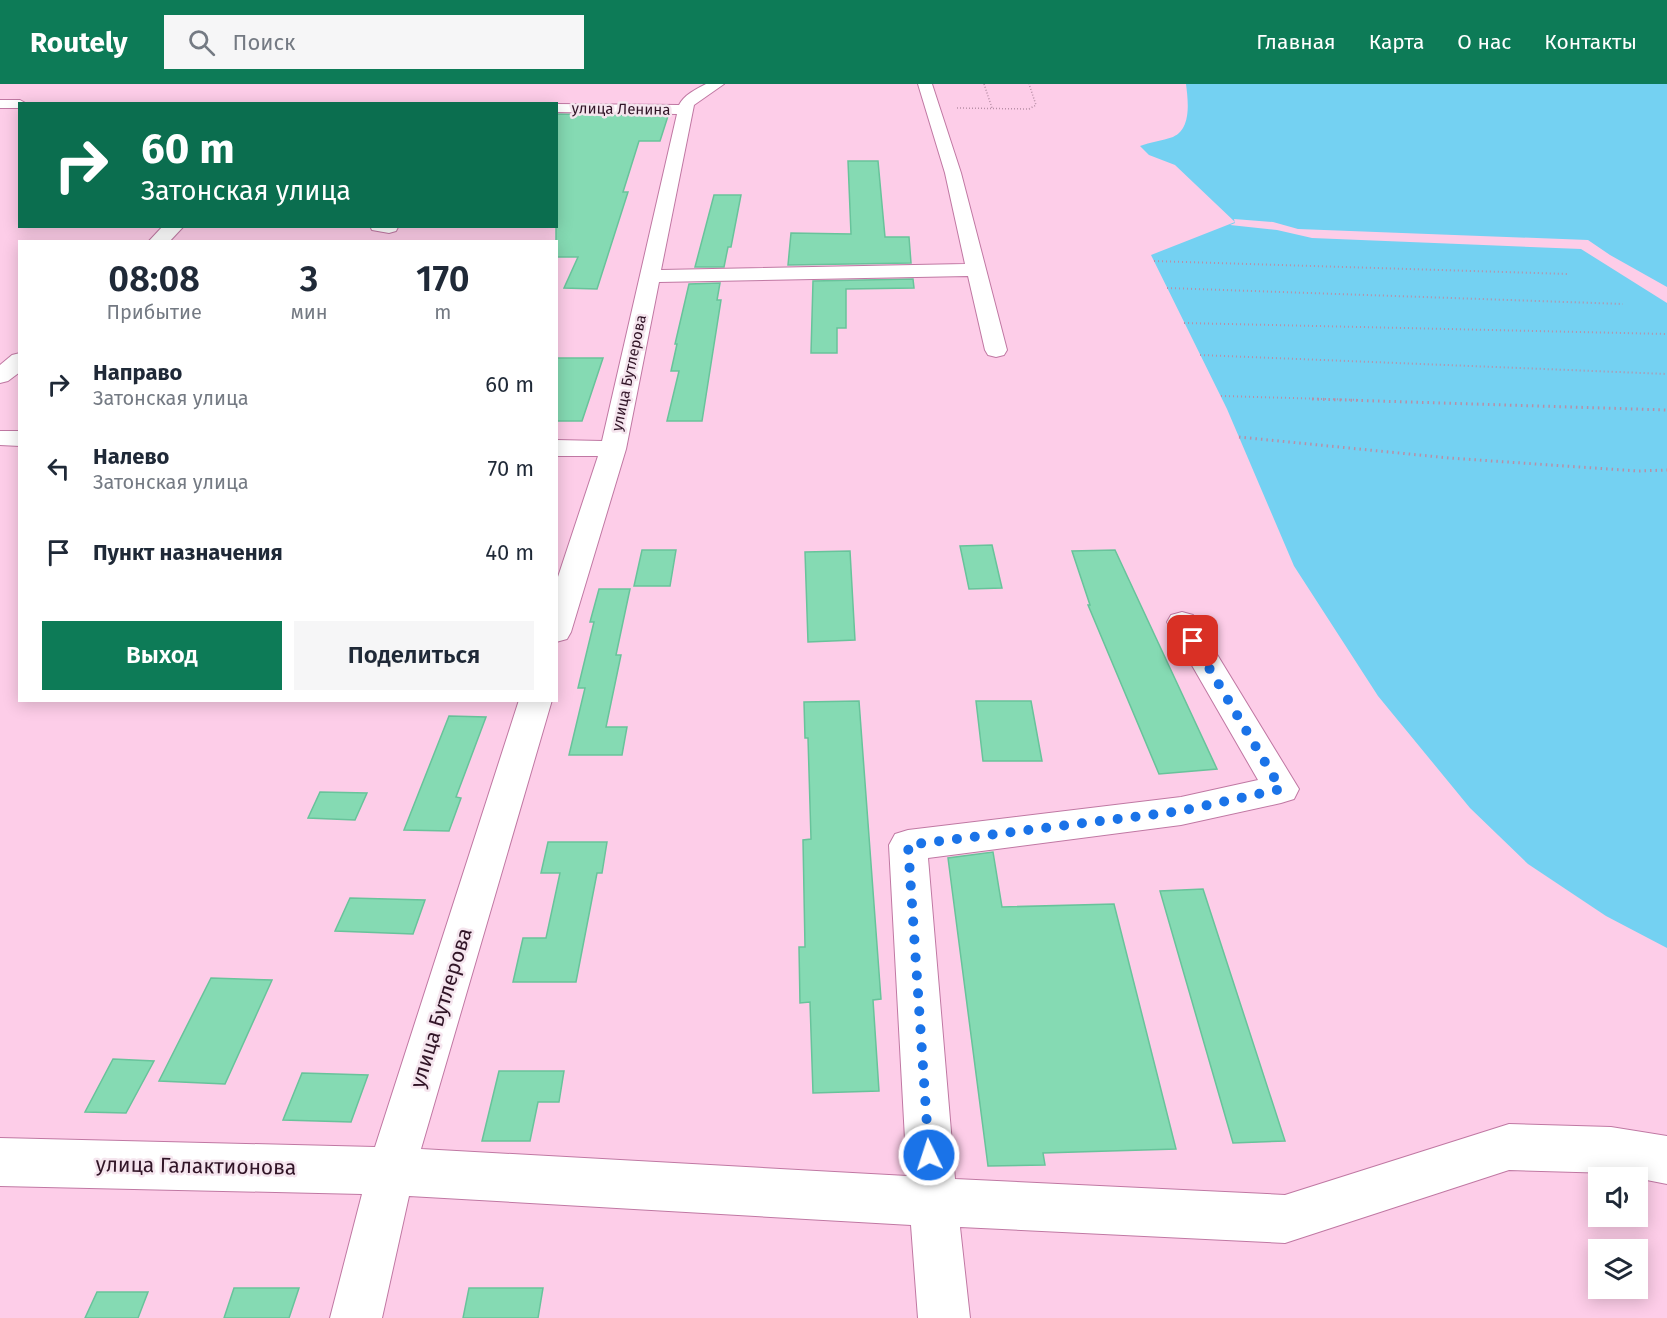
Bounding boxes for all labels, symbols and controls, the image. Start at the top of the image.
search box [164,15,584,69]
text: Routely [30,26,128,59]
icon: search [185,26,218,59]
text: Поиск [233,29,295,56]
text: Главная [1256,29,1336,55]
text: Карта [1369,29,1424,55]
text: О нас [1457,29,1511,55]
text: Контакты [1544,29,1637,55]
street label: улица Ленина [571,99,671,119]
text: 60 m [141,124,235,174]
icon: right [42,126,120,204]
text: Затонская улица [141,175,351,207]
text: 08:08 [108,257,200,301]
text: 3 [300,257,318,301]
text: 170 [416,257,470,301]
text: Прибытие [106,300,202,324]
text: мин [290,300,328,324]
text: m [434,300,451,324]
street label: улица Бутлерова [608,313,650,433]
text: Направо [93,359,182,386]
icon: right [42,368,75,401]
text: 60 m [485,371,534,398]
text: Затонская улица [93,386,249,410]
text: Налево [93,443,169,470]
icon: left [42,452,75,485]
text: 70 m [488,455,534,482]
text: Затонская улица [93,470,249,494]
icon: arrive [42,536,75,569]
text: Пункт назначения [93,539,283,566]
text: 40 m [485,539,534,566]
pin [1167,615,1218,666]
button: Выход [42,621,282,690]
button: Поделиться [294,621,534,690]
icon: arrive [1176,624,1209,657]
street label: улица Бутлерова [404,925,478,1091]
position arrow [897,1123,961,1187]
street label: улица Галактионова [95,1151,297,1181]
map controls [1588,1167,1648,1299]
button: sound [1588,1167,1648,1227]
button: layers [1588,1239,1648,1299]

